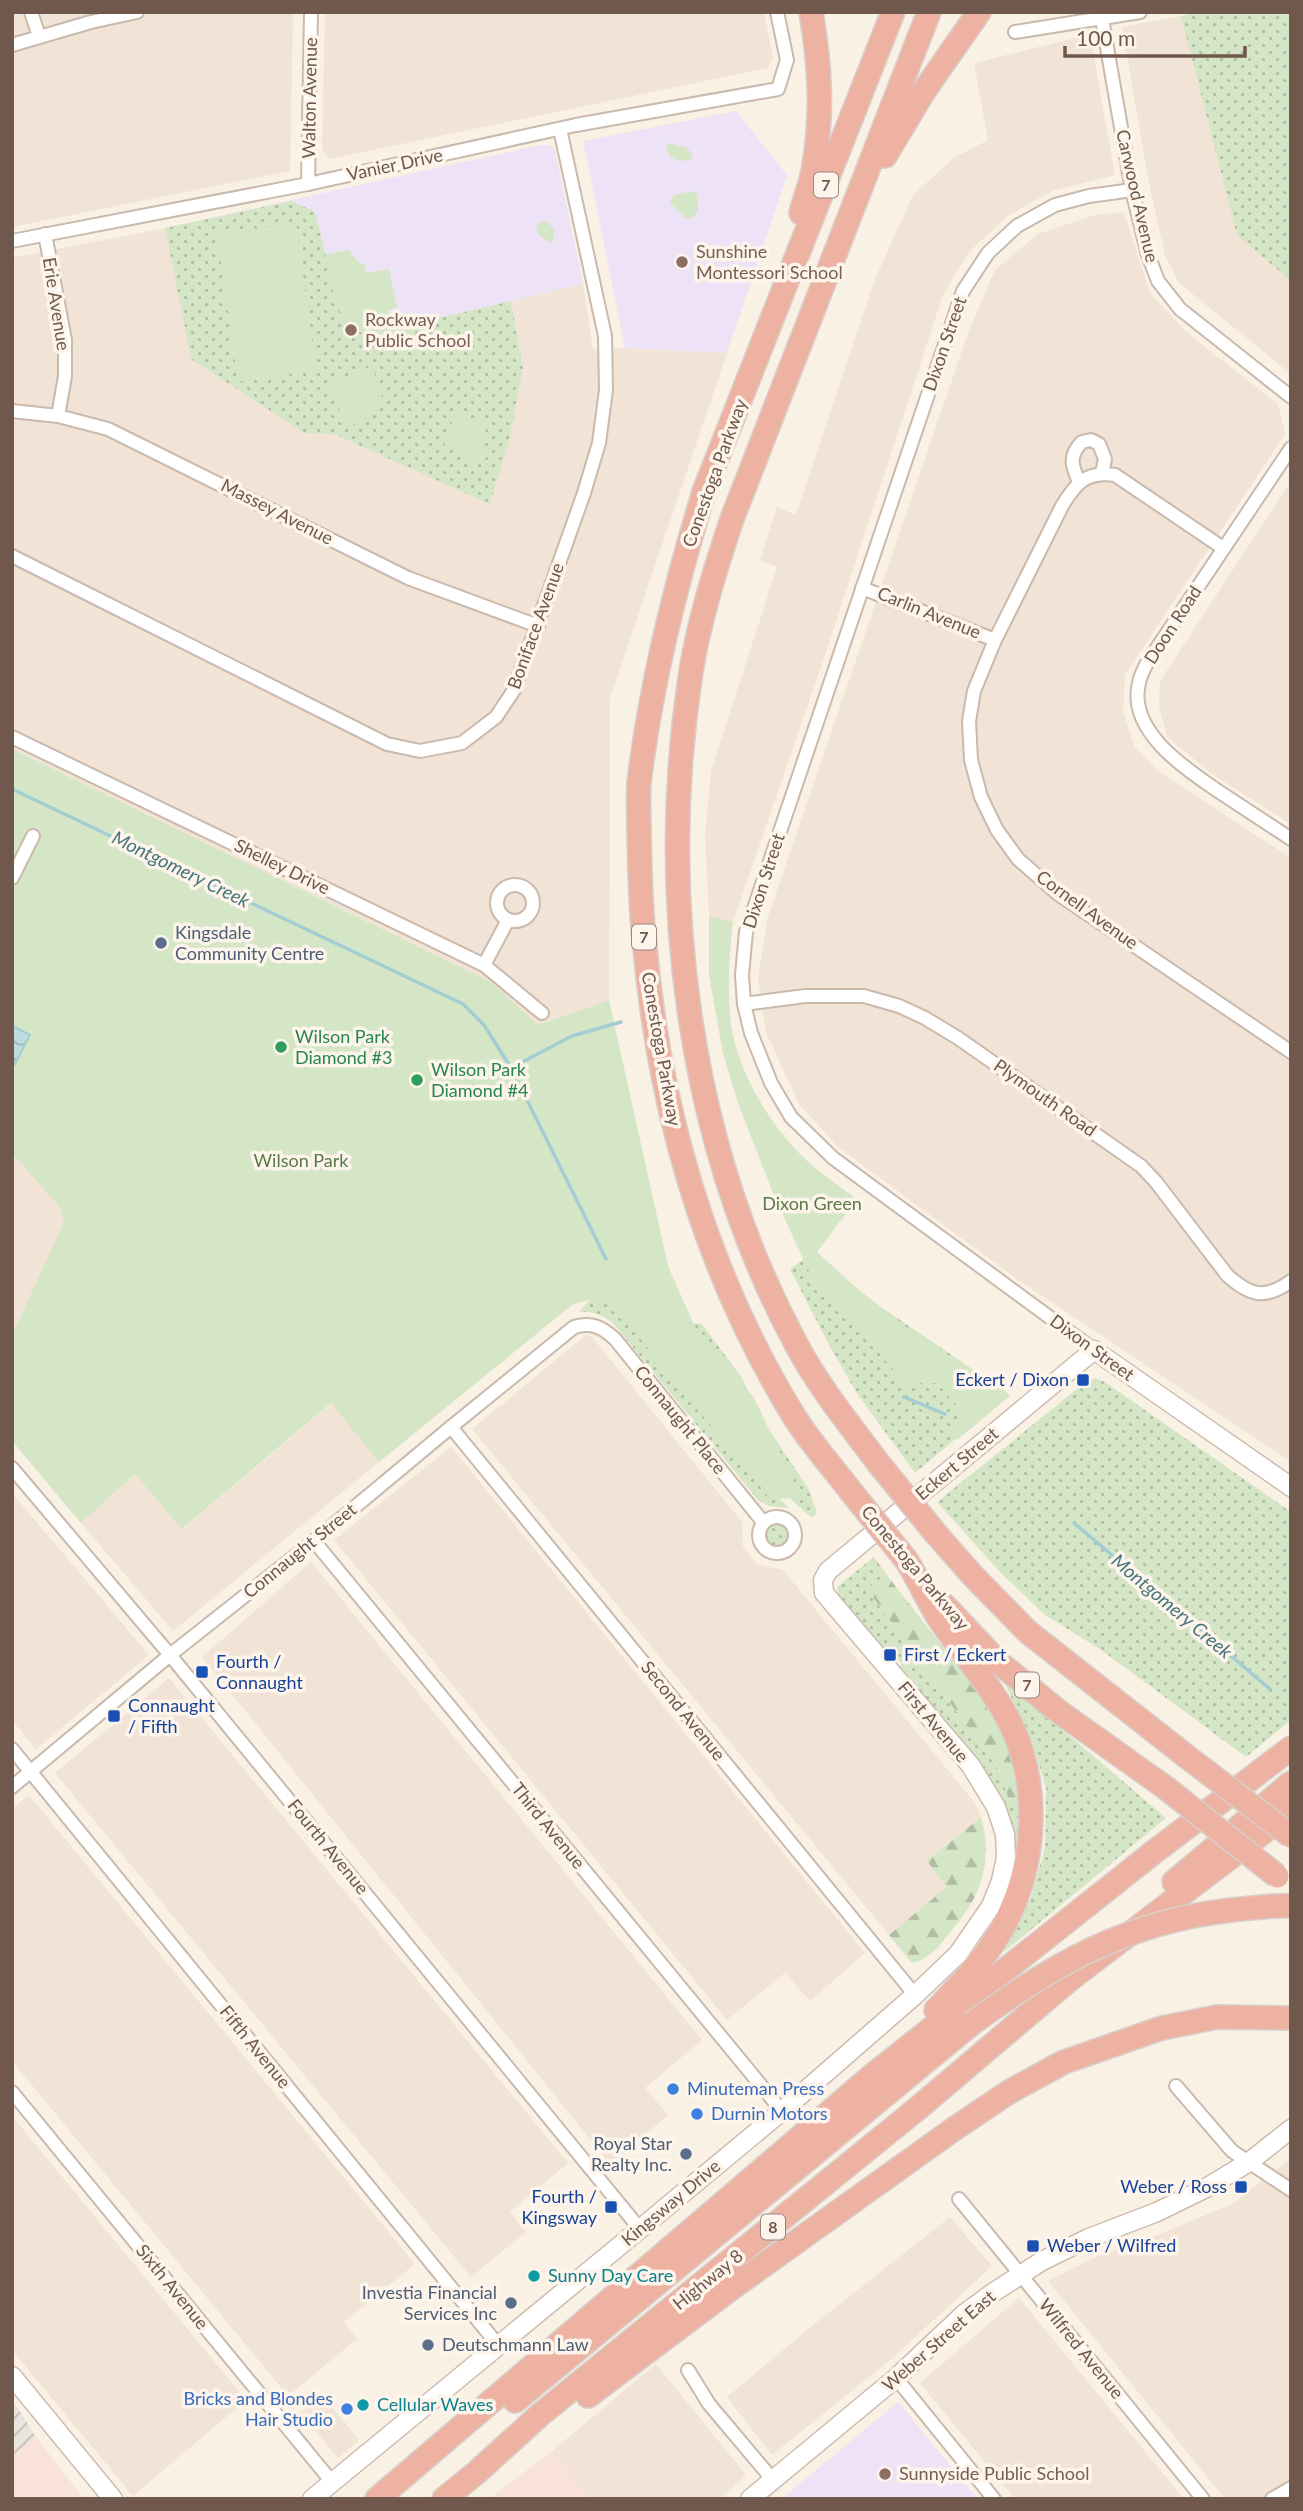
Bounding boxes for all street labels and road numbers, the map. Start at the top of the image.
street label: Walton Avenue [297,37,321,159]
street label: Carwood Avenue [1112,127,1164,264]
street label: Vanier Drive [345,143,445,185]
road number: 7 [814,172,838,197]
street label: Erie Avenue [39,256,75,352]
street label: Dixon Street [918,293,971,394]
street label: Conestoga Parkway [677,395,751,550]
street label: Massey Avenue [218,473,337,549]
street label: Boniface Avenue [502,559,568,692]
street label: Carlin Avenue [874,581,984,643]
street label: Doon Road [1139,581,1206,668]
street label: Dixon Street [737,830,789,931]
street label: Shelley Drive [231,834,334,899]
street label: Cornell Avenue [1032,865,1143,953]
road number: 7 [632,925,656,950]
street label: Conestoga Parkway [638,970,686,1128]
street label: Plymouth Road [990,1054,1101,1141]
street label: Dixon Street [1046,1309,1139,1385]
street label: Connaught Place [630,1361,731,1478]
street label: Eckert Street [910,1422,1003,1504]
street label: Connaught Street [238,1498,361,1602]
street label: Conestoga Parkway [857,1500,975,1635]
street label: Second Avenue [637,1656,731,1765]
road number: 7 [1015,1672,1039,1698]
street label: First Avenue [894,1676,974,1766]
street label: Third Avenue [507,1778,590,1873]
street label: Fourth Avenue [284,1794,374,1898]
street label: Fifth Avenue [216,2000,296,2092]
street label: Kingsway Drive [616,2154,724,2250]
road number: 8 [761,2214,785,2240]
street label: Sixth Avenue [132,2239,214,2333]
street label: Highway 8 [668,2244,747,2314]
street label: Weber Street East [877,2285,1000,2395]
street label: Wilfred Avenue [1035,2294,1129,2403]

